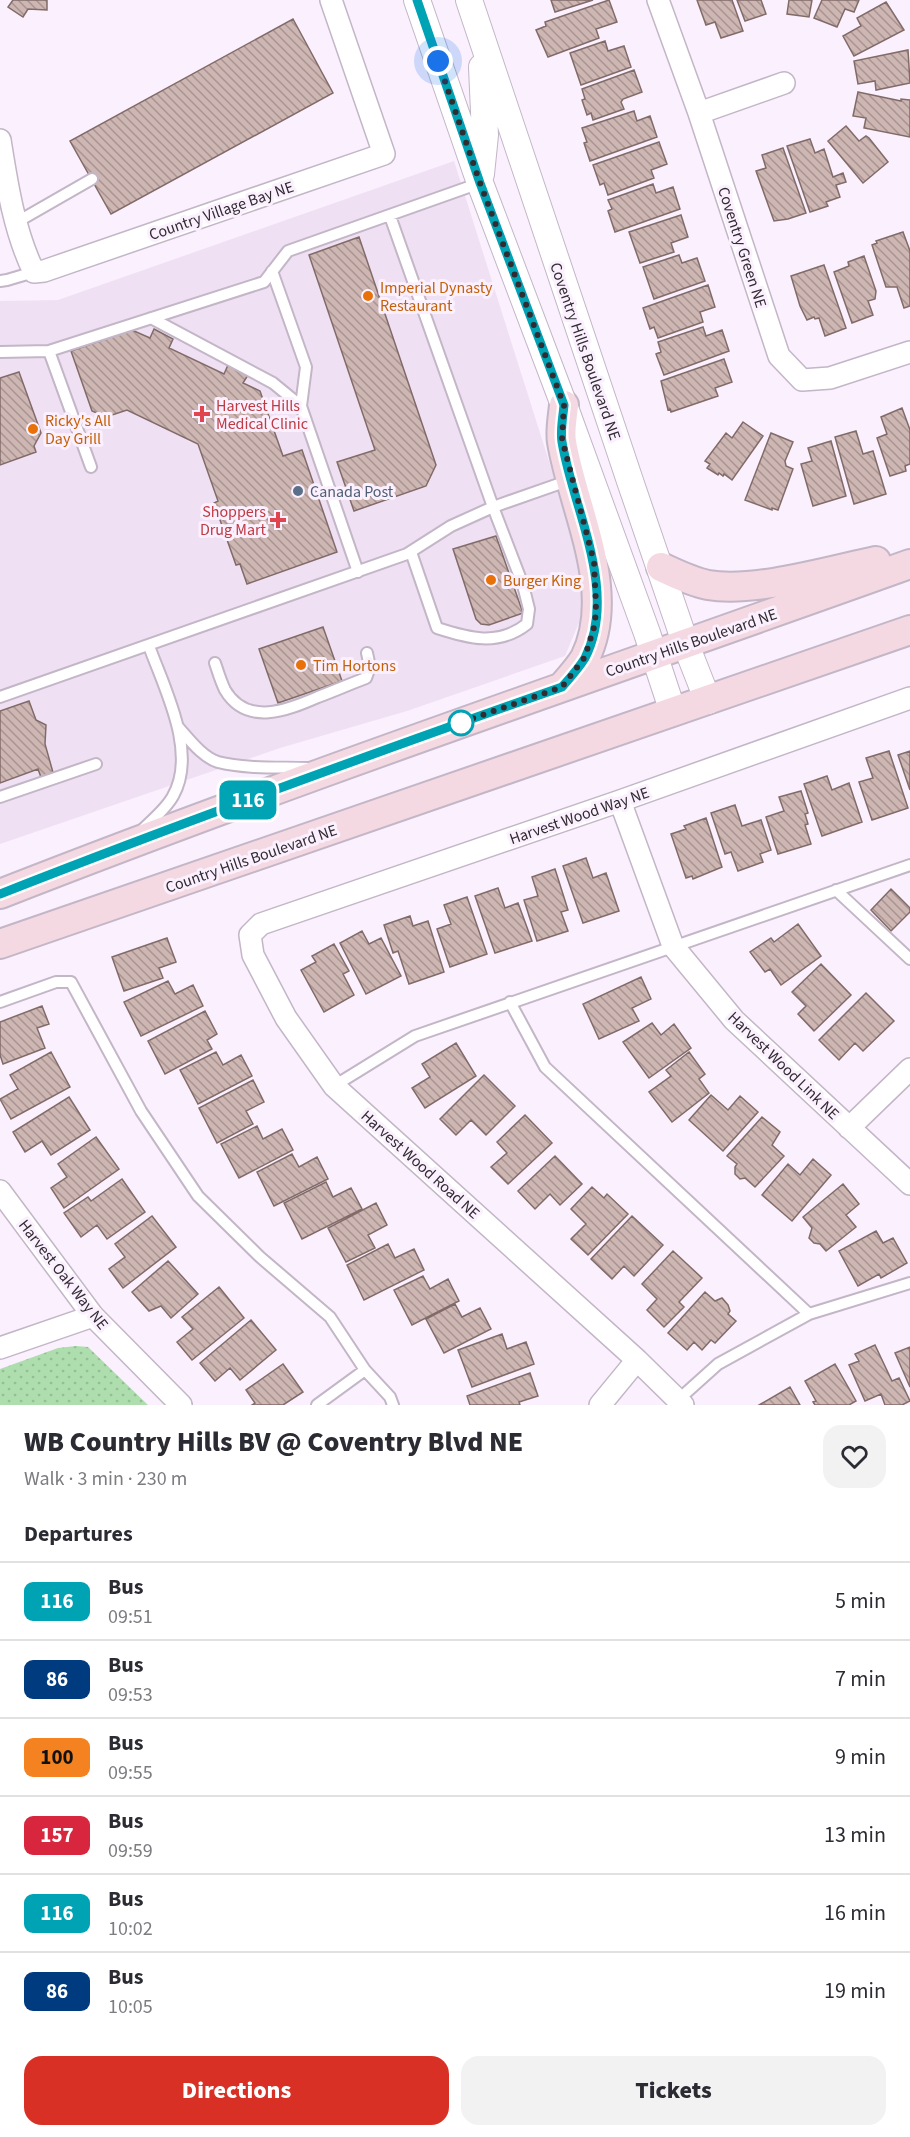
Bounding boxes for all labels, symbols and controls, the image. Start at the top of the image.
your location [423,46,453,76]
street label: Country Village Bay NE [146,176,297,246]
street label: Coventry Green NE [712,184,772,311]
street label: Coventry Hills Boulevard NE [544,259,626,443]
place label: Imperial Dynasty Restaurant [380,277,493,317]
marker: Imperial Dynasty Restaurant [361,289,375,303]
place label: Harvest Hills Medical Clinic [216,395,308,435]
marker: Harvest Hills Medical Clinic [193,405,211,423]
place label: Ricky's All Day Grill [45,410,111,450]
marker: Ricky's All Day Grill [26,422,40,436]
place label: Canada Post [310,481,394,503]
marker: Canada Post [291,484,305,498]
place label: Shoppers Drug Mart [200,501,267,541]
marker: Shoppers Drug Mart [271,513,285,527]
place label: Burger King [503,570,581,592]
marker: Burger King [484,573,498,587]
street label: Country Hills Boulevard NE [603,603,780,683]
place label: Tim Hortons [313,655,396,677]
marker: Tim Hortons [294,658,308,672]
unlabelled marker [448,710,474,736]
line badge: 116 [214,780,282,820]
street label: Harvest Wood Way NE [506,782,652,850]
text: 116 [231,785,265,815]
street label: Country Hills Boulevard NE [163,819,340,899]
street label: Harvest Wood Link NE [723,1007,844,1125]
street label: Harvest Wood Road NE [356,1105,485,1224]
street label: Harvest Oak Way NE [13,1215,113,1334]
text: WB Country Hills BV @ Coventry Blvd NE [24,1422,523,1462]
button: heart [823,1425,886,1488]
text: Walk · 3 min · 230 m [24,1465,187,1493]
text: Departures [24,1518,133,1550]
text: Bus [108,1571,144,1603]
text: 5 min [835,1585,886,1617]
text: 116 [40,1586,74,1616]
text: 09:51 [108,1603,153,1631]
text: Bus [108,1649,144,1681]
text: 7 min [835,1663,886,1695]
text: 86 [46,1664,68,1694]
text: 09:53 [108,1681,153,1709]
text: Bus [108,1727,144,1759]
text: 9 min [835,1741,886,1773]
text: 100 [40,1742,74,1772]
text: 09:55 [108,1759,153,1787]
text: Bus [108,1805,144,1837]
text: 13 min [824,1819,886,1851]
text: 157 [40,1820,74,1850]
text: 09:59 [108,1837,153,1865]
text: Bus [108,1883,144,1915]
text: 16 min [824,1897,886,1929]
text: 116 [40,1898,74,1928]
text: 10:02 [108,1915,153,1943]
text: Bus [108,1961,144,1993]
text: 19 min [824,1975,886,2007]
text: 86 [46,1976,68,2006]
text: 10:05 [108,1993,153,2021]
button: Directions [24,2056,449,2125]
button: Tickets [461,2056,886,2125]

